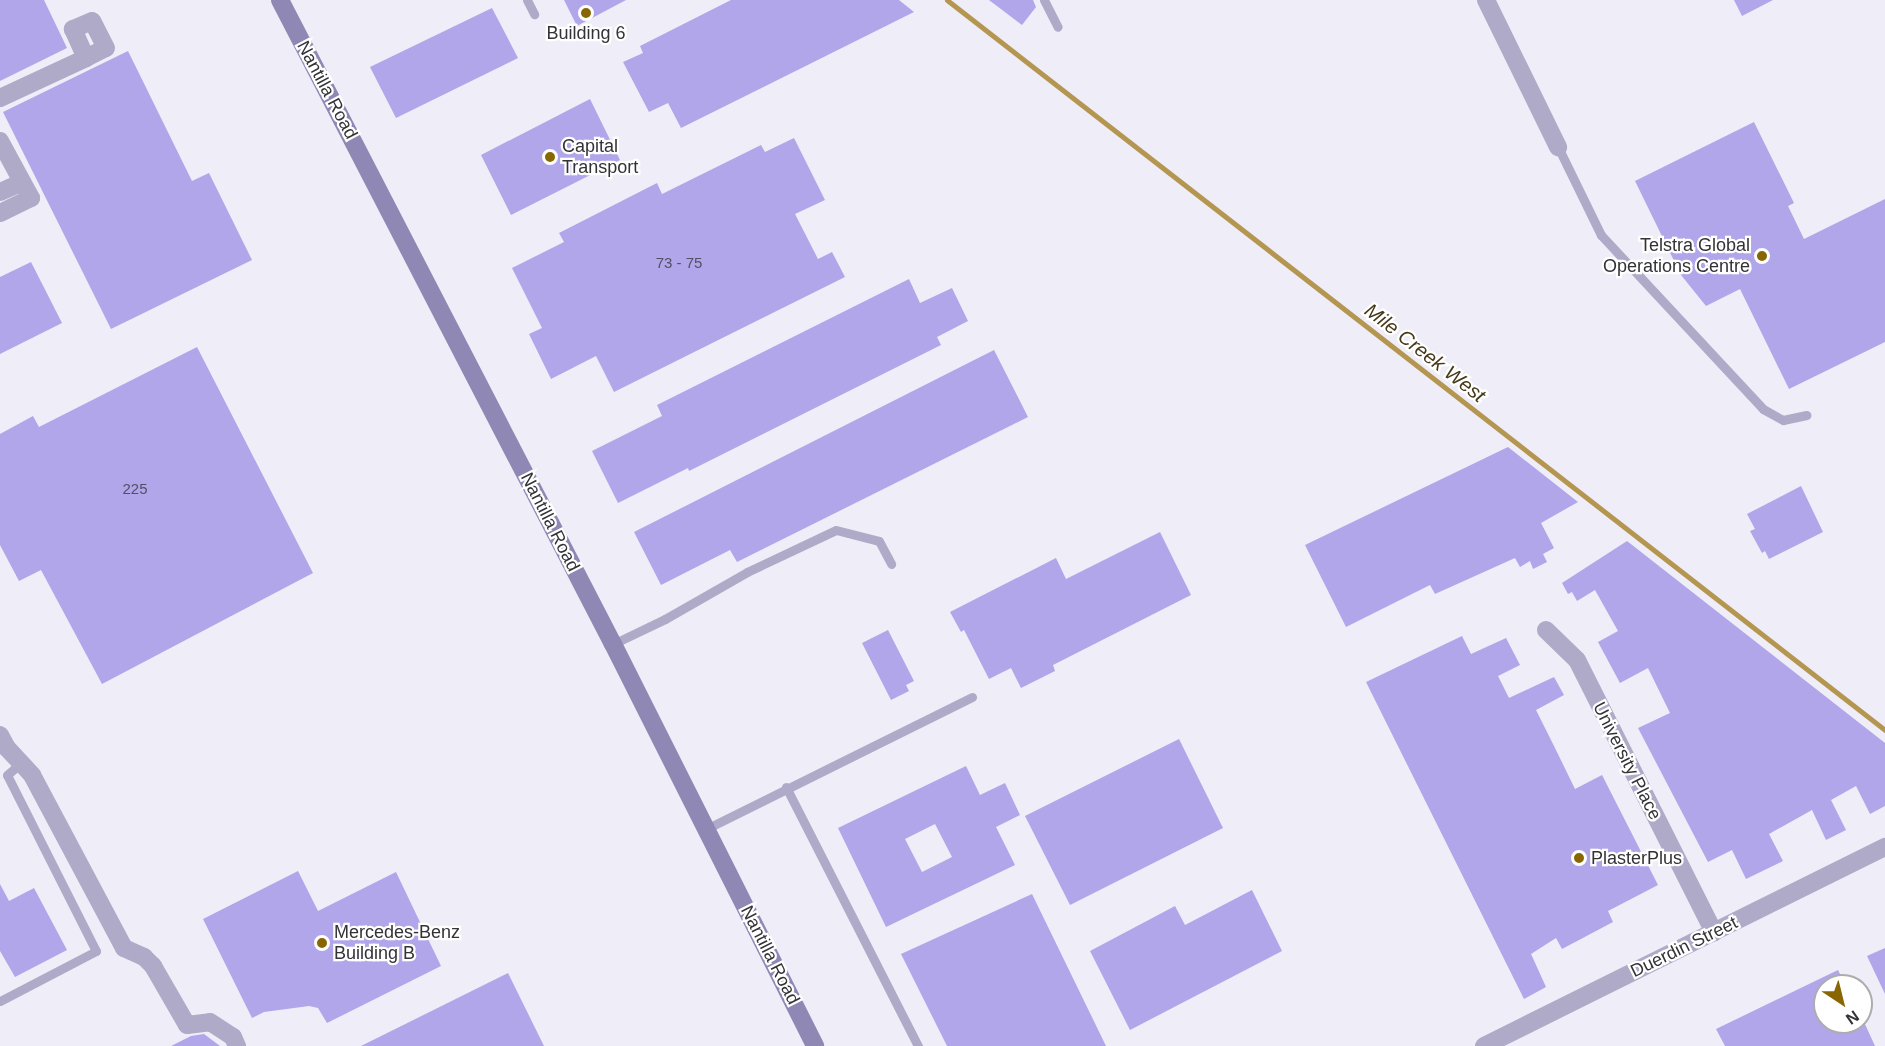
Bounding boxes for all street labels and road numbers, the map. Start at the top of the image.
street label: Nantilla Road [292,37,362,143]
street label: Nantilla Road [516,469,584,575]
street label: University Place [1588,699,1666,823]
street label: Nantilla Road [736,902,804,1008]
street label: Duerdin Street [1627,912,1741,982]

